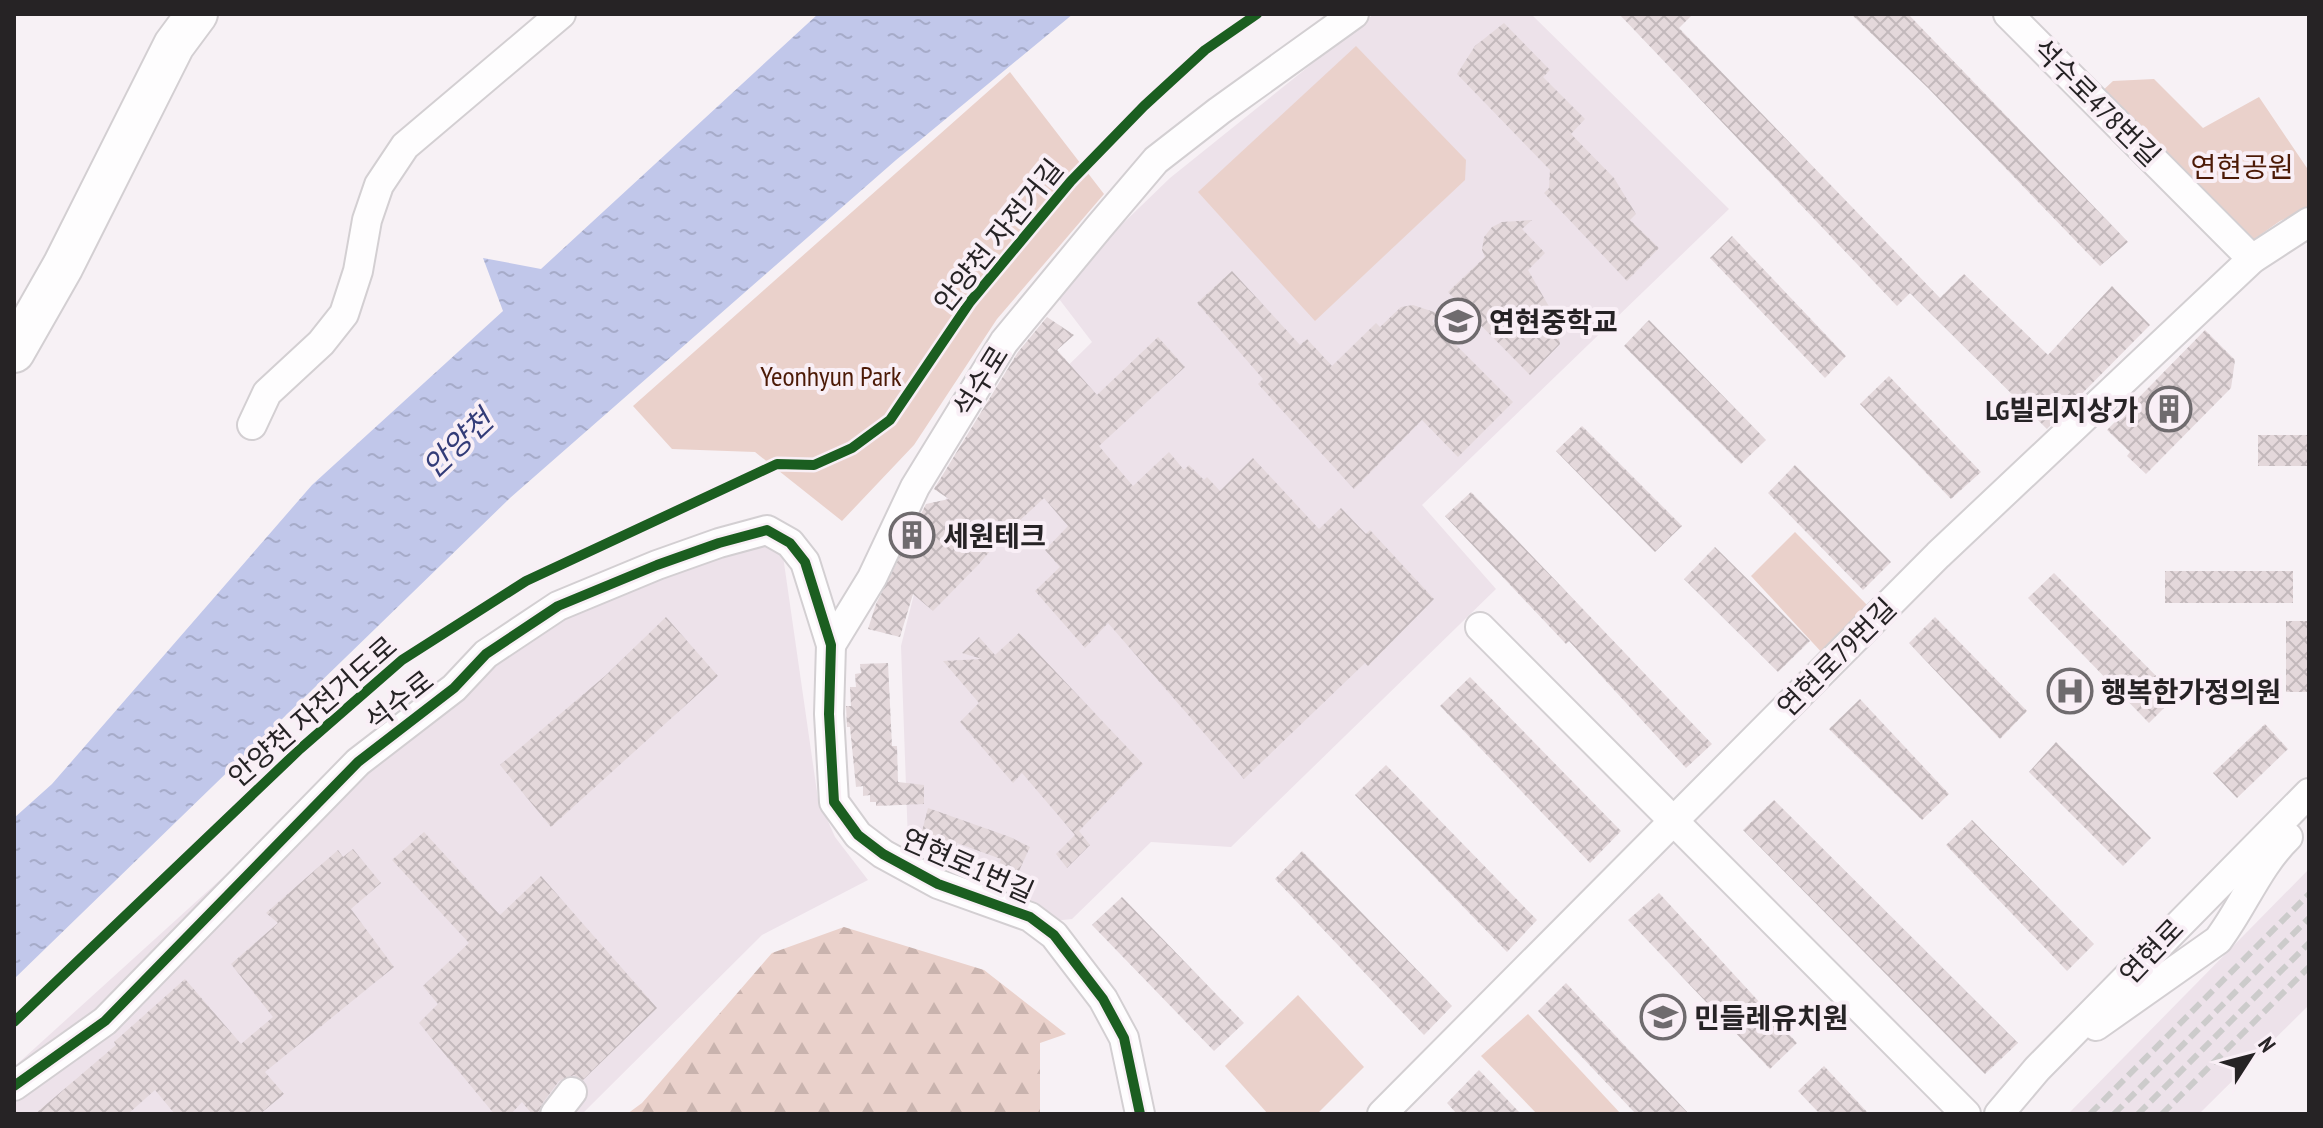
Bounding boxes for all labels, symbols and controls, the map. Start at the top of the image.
street label: 석수로478번길 [2025,30,2169,174]
park label: 연현공원 [2190,148,2294,185]
street label: 안양천 자전거길 [925,151,1071,319]
school or university icon: 연현중학교 [1434,297,1482,345]
place label: 연현중학교 [1489,303,1618,340]
street label: 석수로 [944,338,1016,424]
park label: Yeonhyun Park [760,357,902,394]
building icon: LG빌리지상가 [2145,385,2193,433]
place label: LG빌리지상가 [1986,391,2138,428]
water label: 안양천 [413,398,503,486]
building icon: 세원테크 [888,511,936,559]
place label: 세원테크 [943,517,1046,554]
street label: 연현로79번길 [1768,589,1904,725]
street label: 안양천 자전거도로 [220,627,404,795]
street label: 석수로 [357,662,441,738]
hospital icon: 행복한가정의원 [2046,667,2094,715]
place label: 행복한가정의원 [2101,673,2281,710]
street label: 연현로1번길 [896,819,1040,911]
street label: 연현로 [2111,910,2191,992]
school or university icon: 민들레유치원 [1639,993,1687,1041]
place label: 민들레유치원 [1694,999,1849,1036]
north arrow [2211,1016,2291,1096]
text: N [2252,1031,2282,1057]

